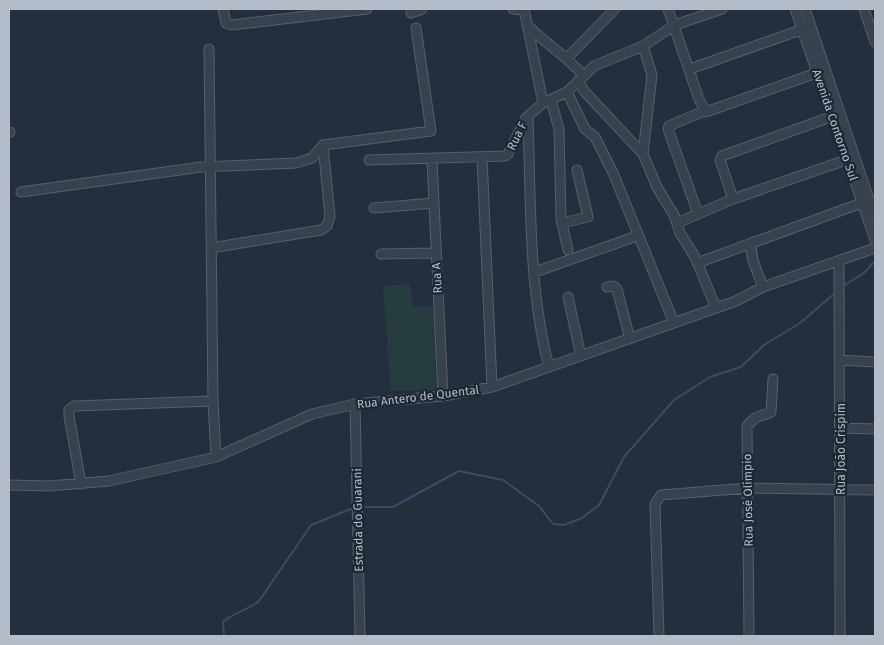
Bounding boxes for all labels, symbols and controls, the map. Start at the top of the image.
street label: Avenida Contorno Sul [809,67,861,183]
street label: Rua F [504,119,530,152]
street label: Rua A [429,262,445,294]
street label: Rua Antero de Quental [356,383,480,411]
street label: Rua João Crispim [834,403,848,495]
street label: Rua José Olímpio [740,453,756,547]
street label: Estrada do Guarani [350,468,366,572]

